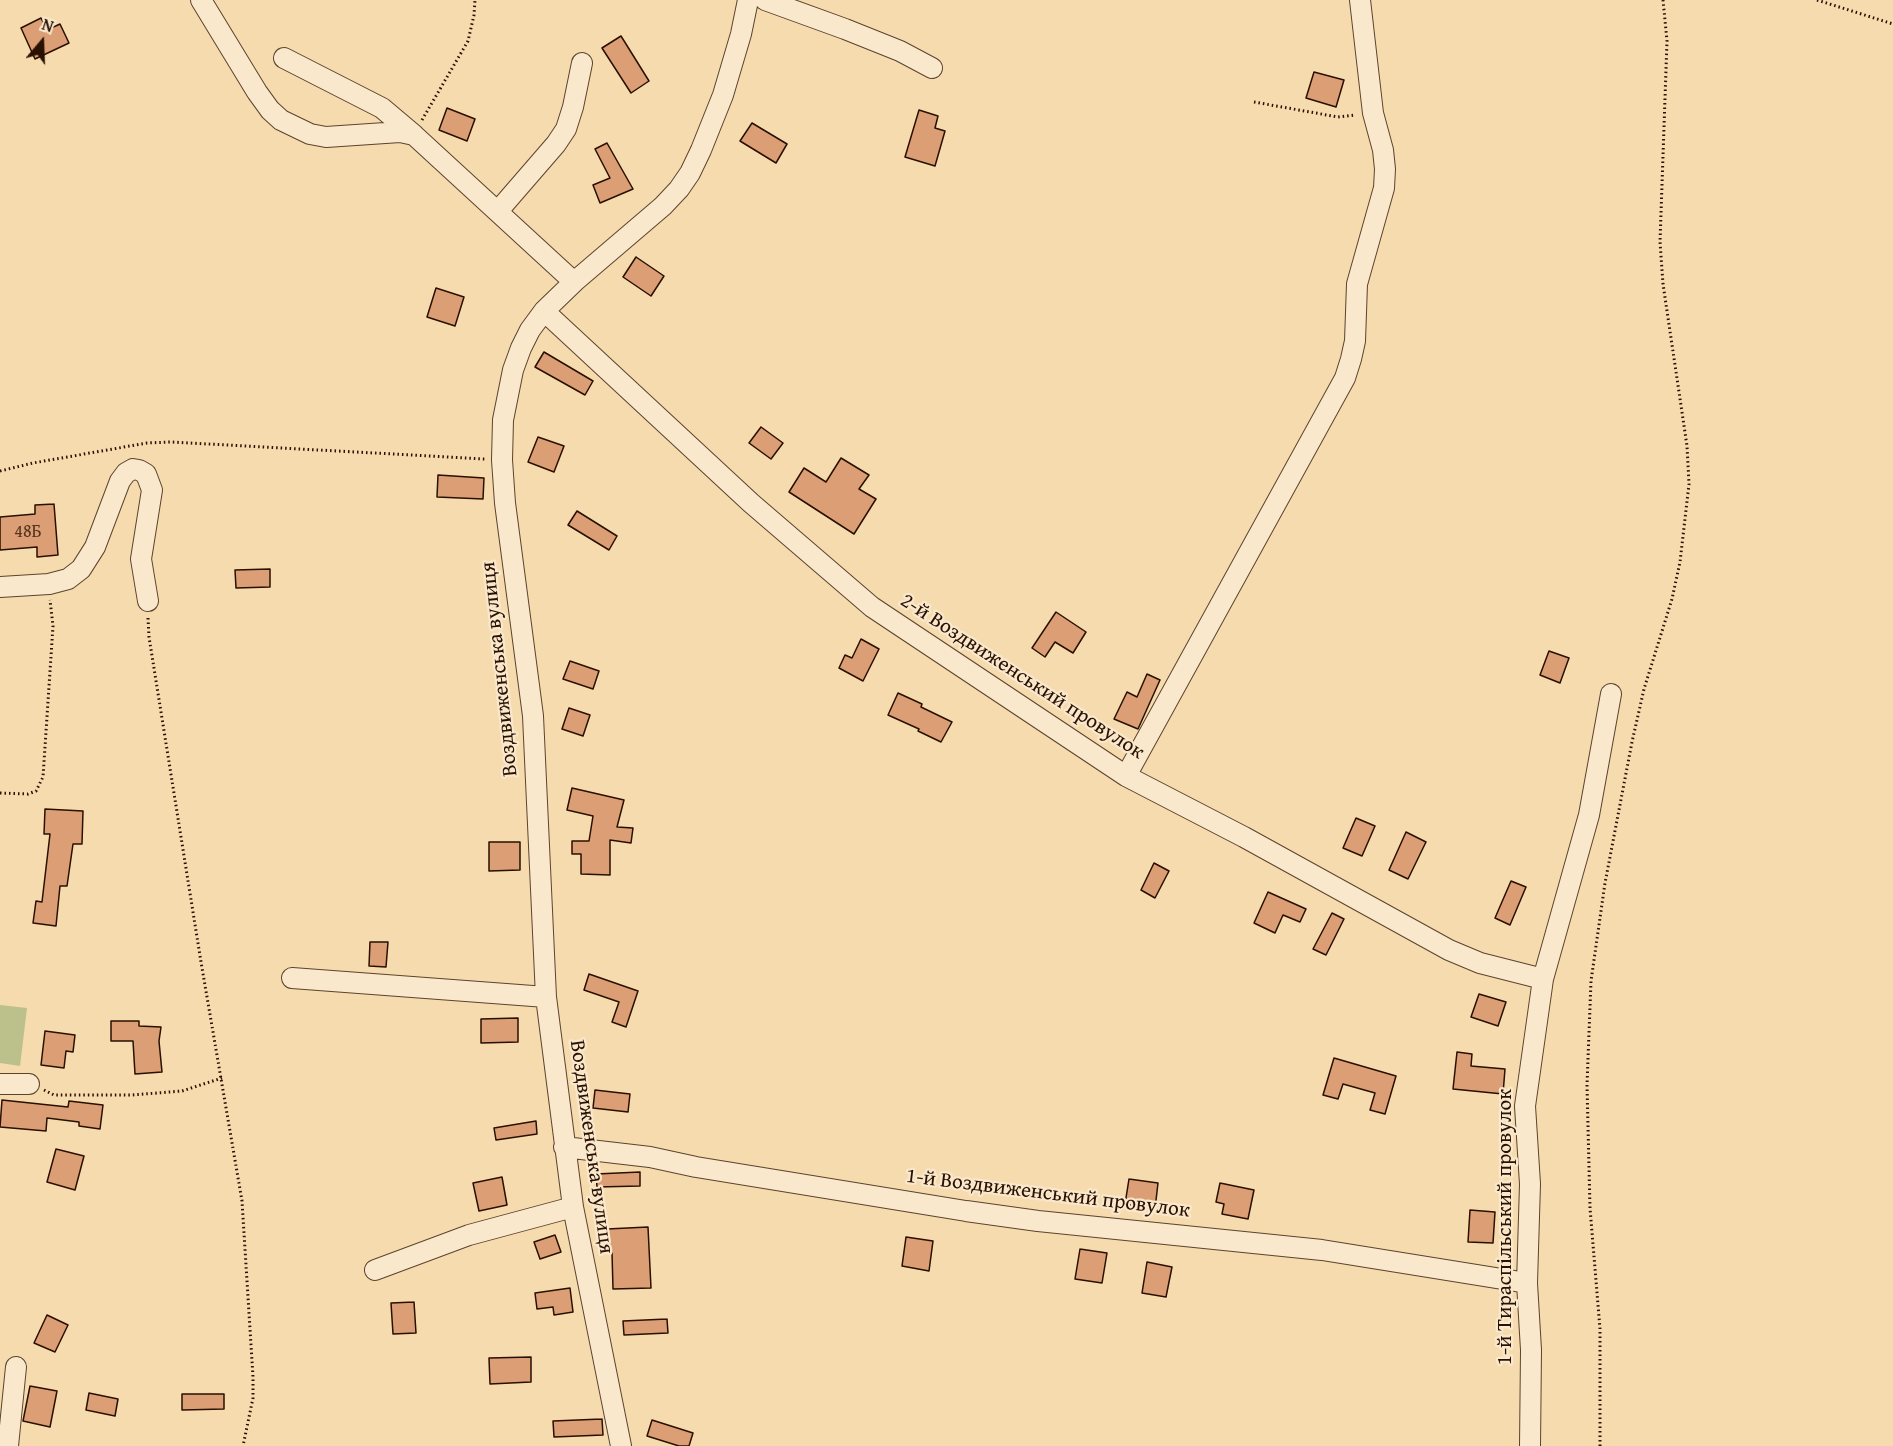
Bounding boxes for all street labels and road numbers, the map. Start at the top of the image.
street label: Воздвиженська вулиця [476,560,524,778]
street label: 2-й Воздвиженський провулок [895,589,1149,765]
street label: Воздвиженська вулиця [564,1038,618,1256]
street label: 1-й Тираспільський провулок [1493,1089,1519,1365]
street label: 1-й Воздвиженський провулок [905,1164,1191,1224]

